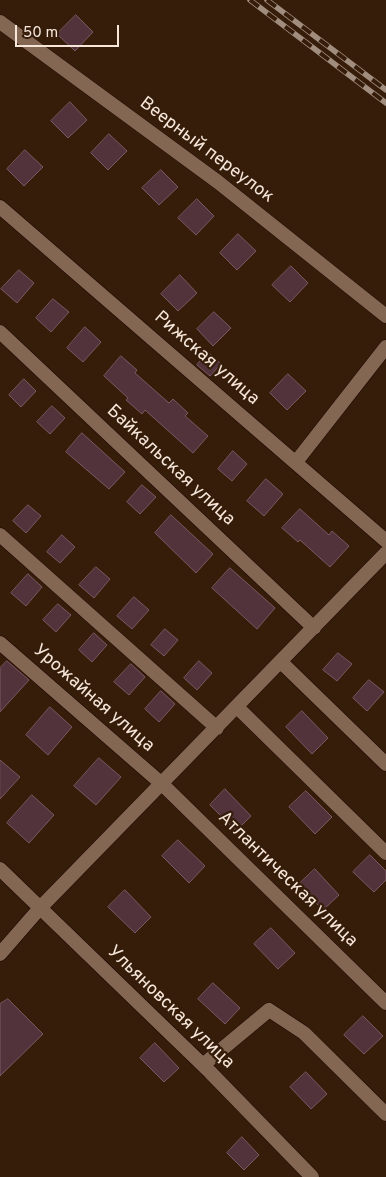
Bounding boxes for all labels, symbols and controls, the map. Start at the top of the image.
scale bar [18,15,121,47]
text: 50 m [23,24,58,43]
street label: Веерный переулок [135,93,277,209]
street label: Рижская улица [149,308,263,410]
street label: Байкальская улица [101,401,239,531]
street label: Урожайная улица [28,641,158,757]
street label: Атлантическая улица [213,808,361,952]
street label: Ульяновская улица [102,942,238,1074]

